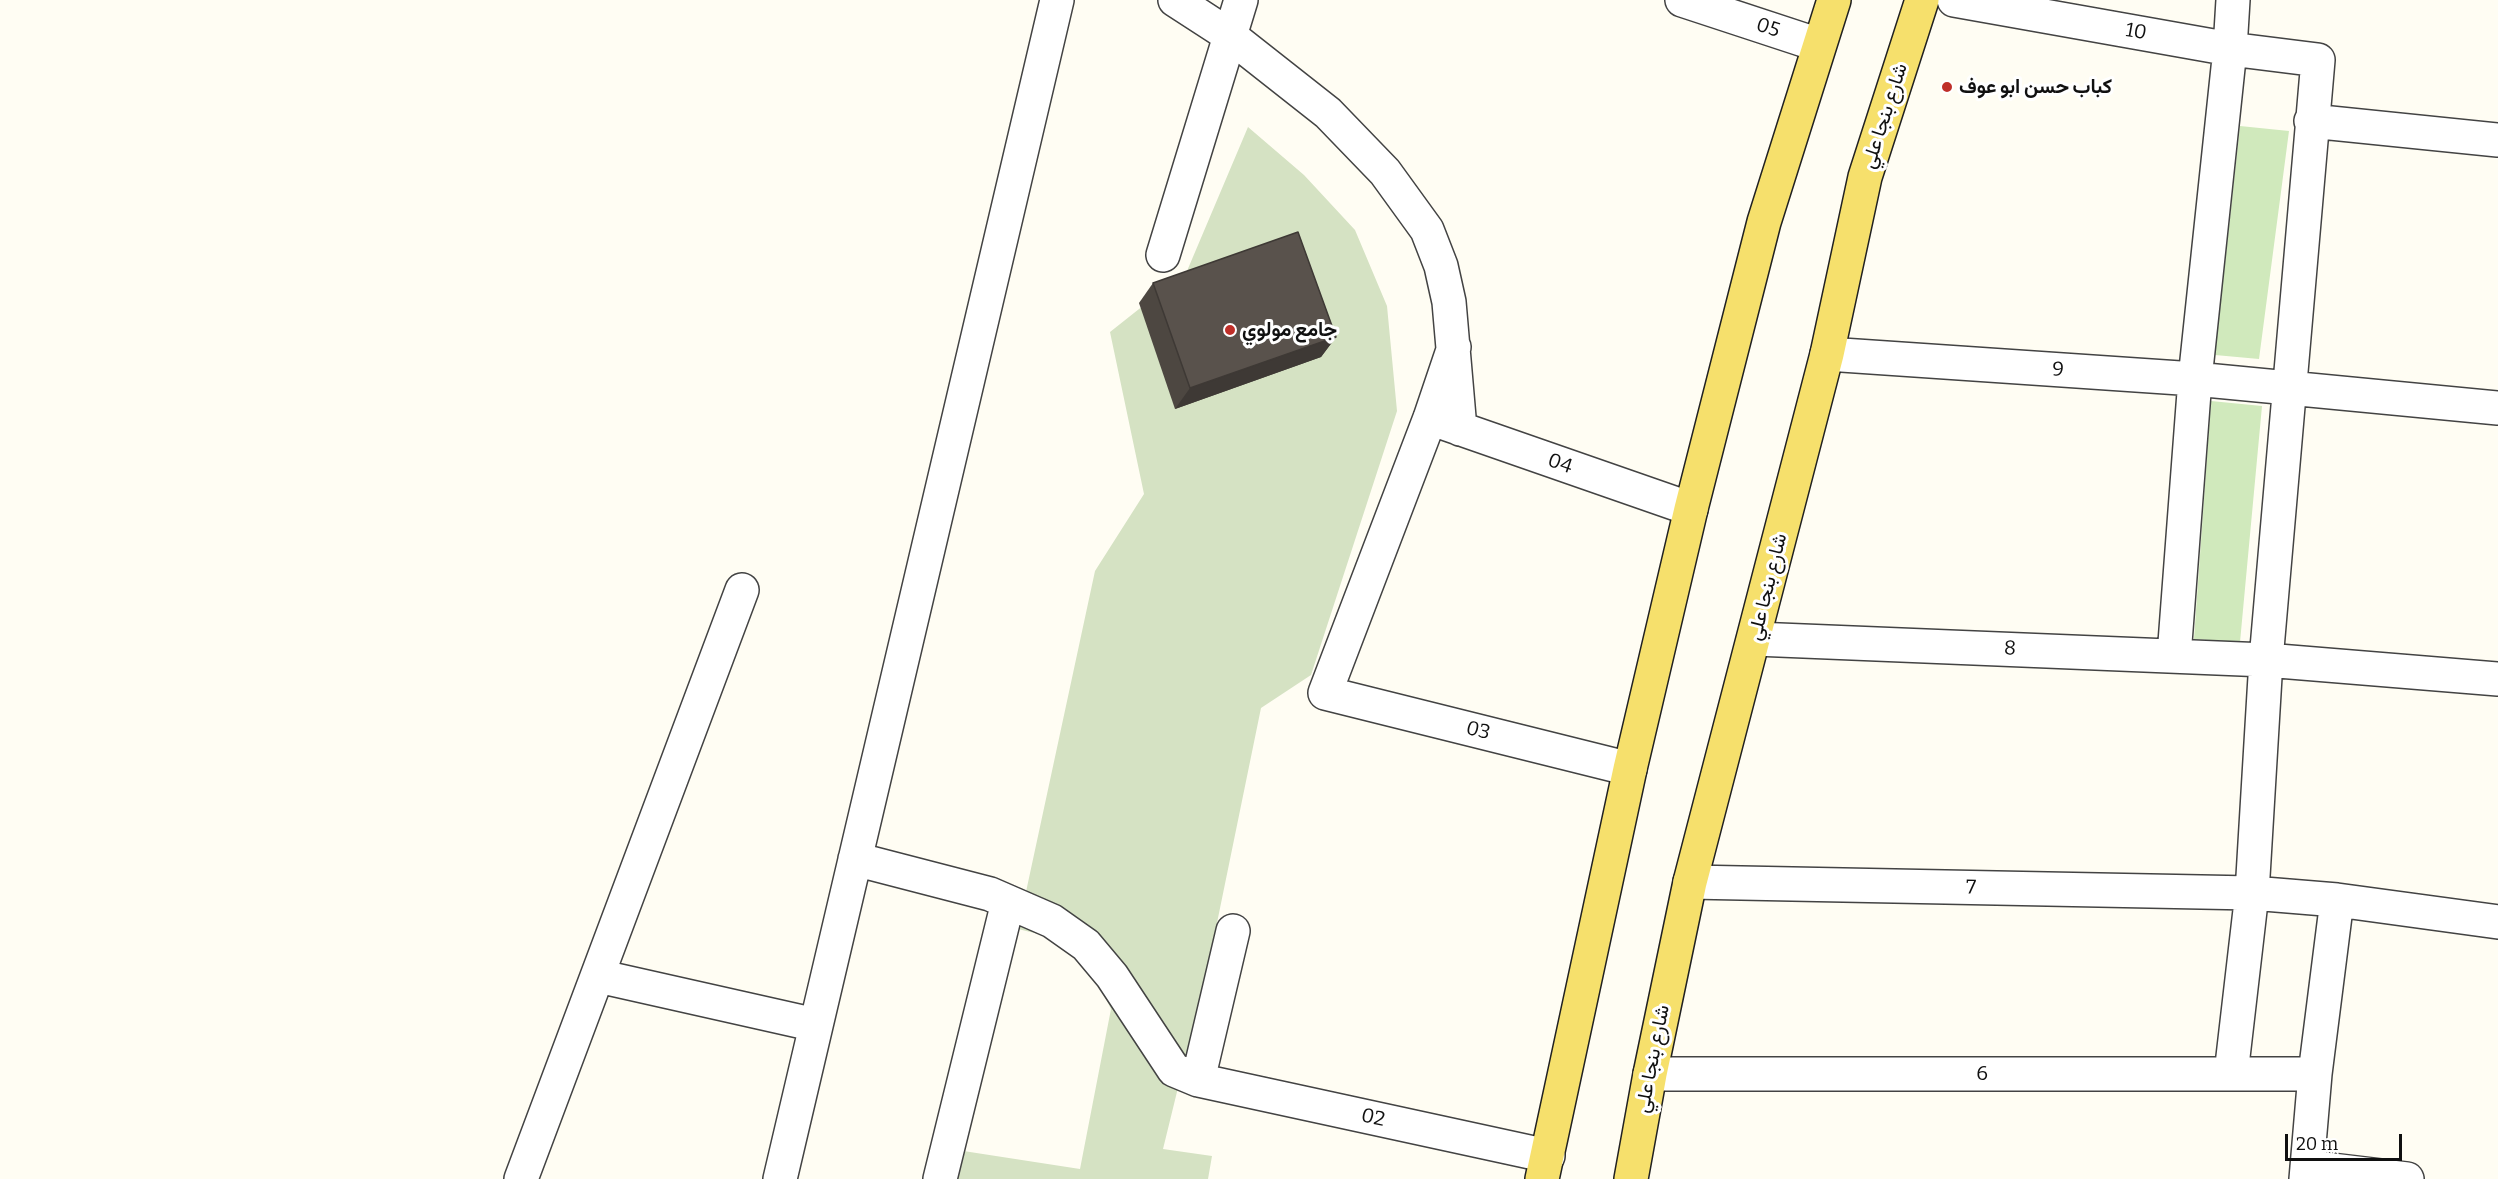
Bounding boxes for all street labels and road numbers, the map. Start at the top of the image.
street label: 05 [1753,13,1783,43]
street label: 10 [2124,18,2148,46]
street label: شارع بنجا علي [1857,60,1913,172]
street label: 9 [2051,358,2065,382]
street label: 04 [1545,449,1575,479]
street label: شارع بنجا علي [1743,531,1793,643]
street label: 8 [2004,637,2016,661]
street label: 03 [1463,716,1493,746]
street label: 7 [1966,876,1976,900]
street label: شارع بنجا علي [1631,1003,1675,1115]
street label: 6 [1976,1062,1988,1086]
street label: 02 [1359,1104,1387,1132]

